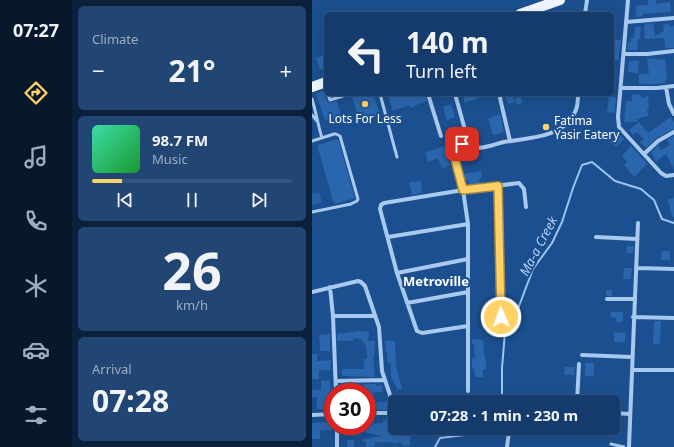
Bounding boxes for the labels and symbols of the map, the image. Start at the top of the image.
marker: Lots For Less [360,99,370,109]
place label: Lots For Less [329,110,402,127]
place label: Fatima Yasir Eatery [554,112,620,143]
marker: Fatima Yasir Eatery [541,122,551,132]
pin [445,127,479,161]
water label: Ma-a Creek [515,213,561,279]
district label: Metroville [403,272,469,290]
position arrow [480,296,522,338]
speed limit sign: 30 [324,383,376,435]

